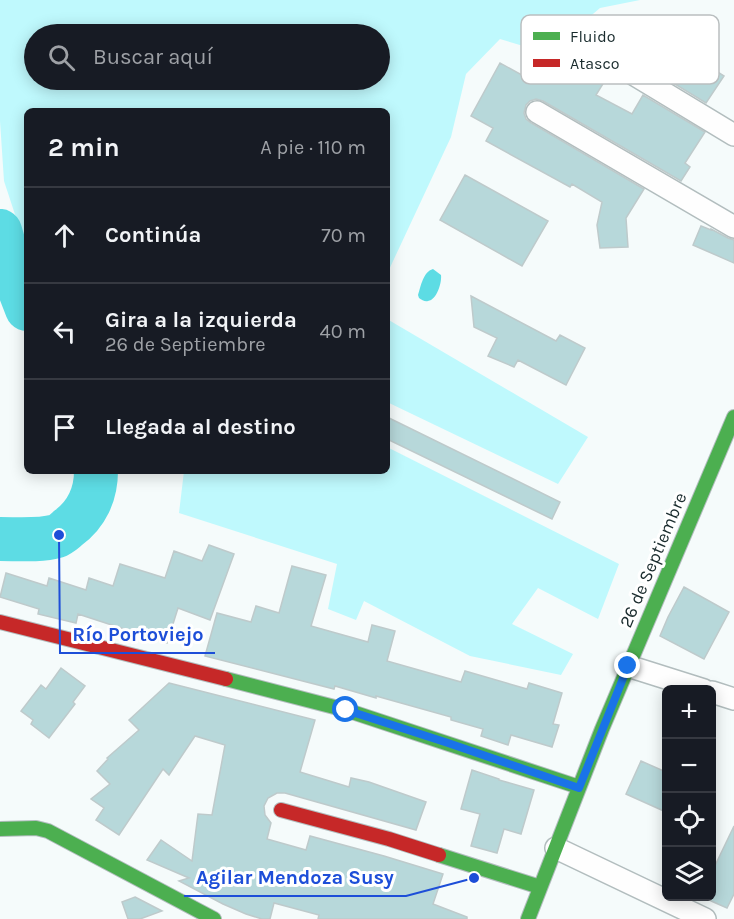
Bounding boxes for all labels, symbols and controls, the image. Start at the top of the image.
legend [521,15,719,84]
search box [24,24,390,90]
text: Fluido [570,27,616,46]
icon: search [45,41,78,74]
text: Buscar aquí [93,44,213,70]
text: Atasco [570,54,619,73]
text: 2 min [48,132,120,163]
text: A pie · 110 m [260,136,366,159]
icon: ahead [48,219,81,252]
text: Continúa [105,222,201,248]
text: 70 m [321,224,366,247]
text: Gira a la izquierda [105,307,297,333]
icon: left [48,315,81,348]
text: 40 m [320,320,366,343]
text: 26 de Septiembre [105,333,266,356]
icon: arrive [48,411,81,444]
text: Llegada al destino [105,414,296,440]
street label: 26 de Septiembre [615,489,691,631]
callout: Río Portoviejo [60,615,215,653]
text: Río Portoviejo [72,623,204,646]
route end [614,652,640,678]
map controls [662,685,716,901]
button: + [662,685,716,739]
route start [332,696,358,722]
button: − [662,739,716,793]
button: locate [662,793,716,847]
button: layers [662,847,716,901]
callout: Agilar Mendoza Susy [184,858,406,896]
text: Agilar Mendoza Susy [196,866,394,889]

